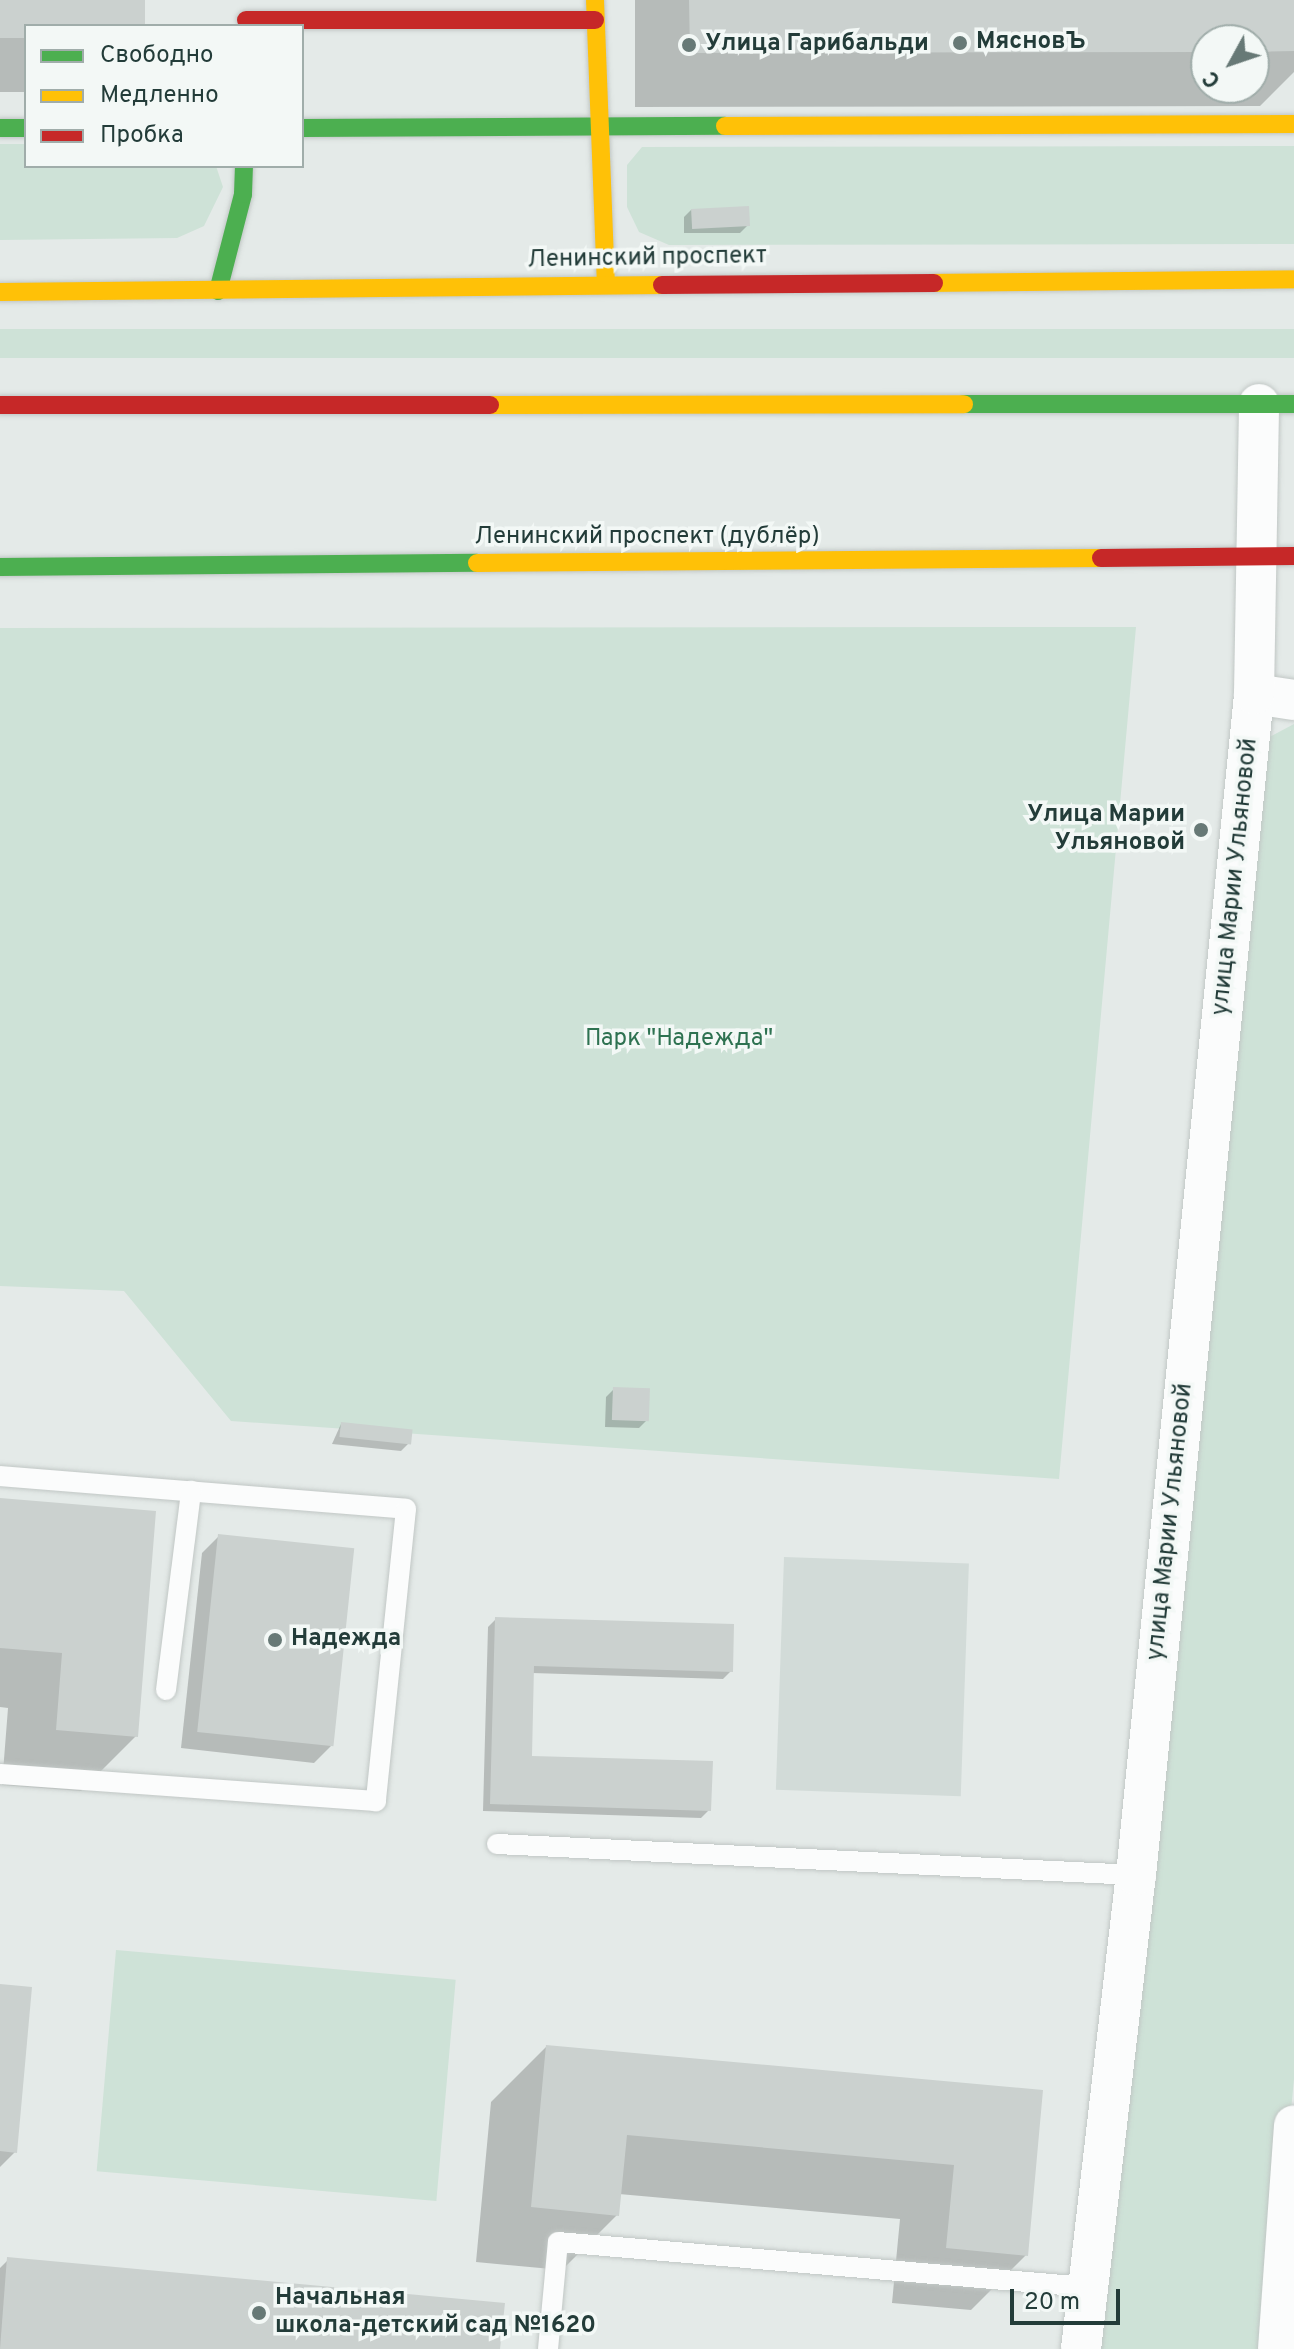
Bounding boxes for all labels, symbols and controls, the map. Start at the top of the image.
legend [24,24,304,168]
north arrow [1190,24,1270,104]
place label: МясновЪ [976,29,1086,57]
place label: Улица Гарибальди [705,31,929,59]
marker: МясновЪ [951,34,969,52]
marker: Улица Гарибальди [680,36,698,54]
text: Свободно [100,41,213,71]
text: С [1198,64,1228,93]
text: Медленно [100,81,219,111]
text: Пробка [100,121,184,151]
street label: Ленинский проспект [527,243,767,275]
street label: Ленинский проспект (дублёр) [474,524,820,552]
street label: улица Марии Ульяновой [1207,737,1265,1017]
place label: Улица Марии Ульяновой [1027,802,1185,858]
marker: Улица Марии Ульяновой [1192,821,1210,839]
park label: Парк "Надежда" [585,1026,773,1054]
street label: улица Марии Ульяновой [1142,1382,1200,1662]
place label: Надежда [291,1626,401,1654]
marker: Надежда [266,1631,284,1649]
scale bar [1014,2273,1124,2323]
place label: Начальная школа-детский сад №1620 [275,2285,596,2341]
text: 20 m [1024,2288,1080,2318]
marker: Начальная школа-детский сад №1620 [250,2304,268,2322]

